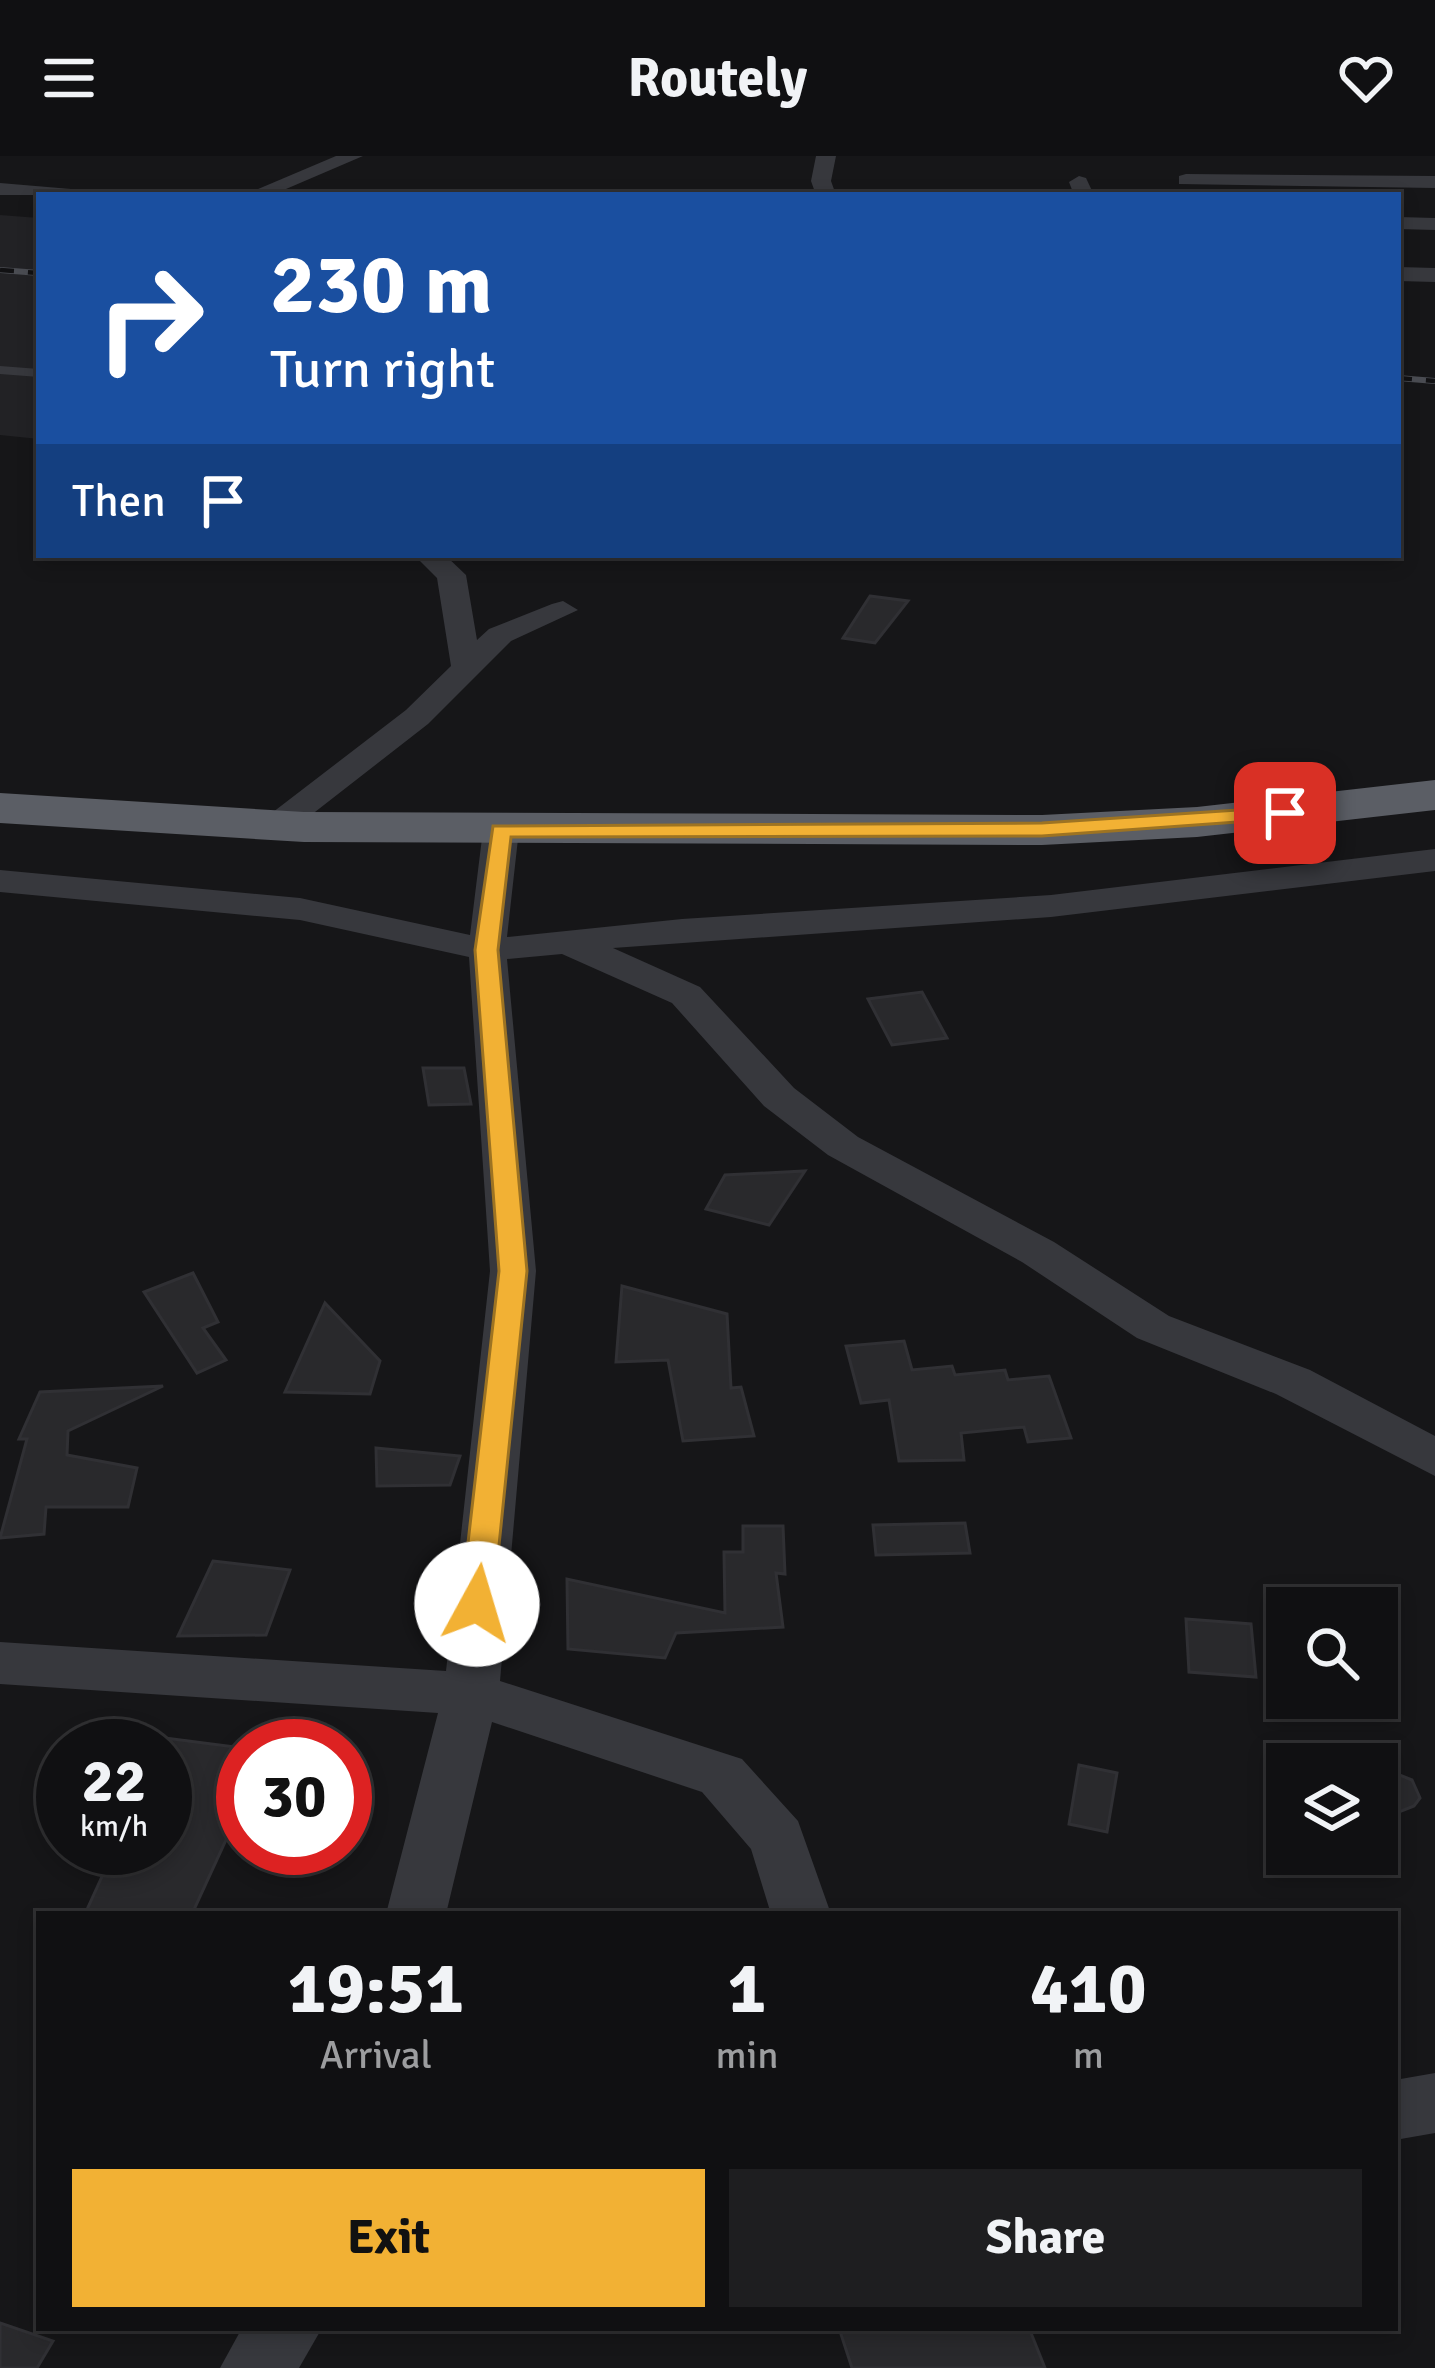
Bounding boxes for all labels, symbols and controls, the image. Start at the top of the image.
icon: menu [36,45,102,111]
text: Routely [628,45,807,112]
icon: heart [1333,45,1399,111]
text: 230 m [270,233,492,337]
icon: right [72,240,228,396]
text: Turn right [270,336,495,403]
icon: arrive [190,468,256,534]
text: Then [72,474,166,529]
pin [1234,762,1336,864]
icon: arrive [1252,780,1318,846]
position arrow [414,1541,540,1667]
map controls [1266,1587,1398,1875]
button: search [1266,1587,1398,1719]
speed limit sign: 30 [216,1719,372,1875]
button: layers [1266,1743,1398,1875]
text: 22 [82,1745,146,1819]
text: km/h [80,1808,148,1845]
text: 19:51 [287,1944,464,2033]
text: 1 [728,1944,766,2033]
text: 410 [1030,1944,1147,2033]
text: Arrival [320,2031,432,2079]
text: min [716,2031,779,2079]
text: m [1073,2031,1104,2079]
button: Exit [72,2169,705,2307]
button: Share [729,2169,1362,2307]

